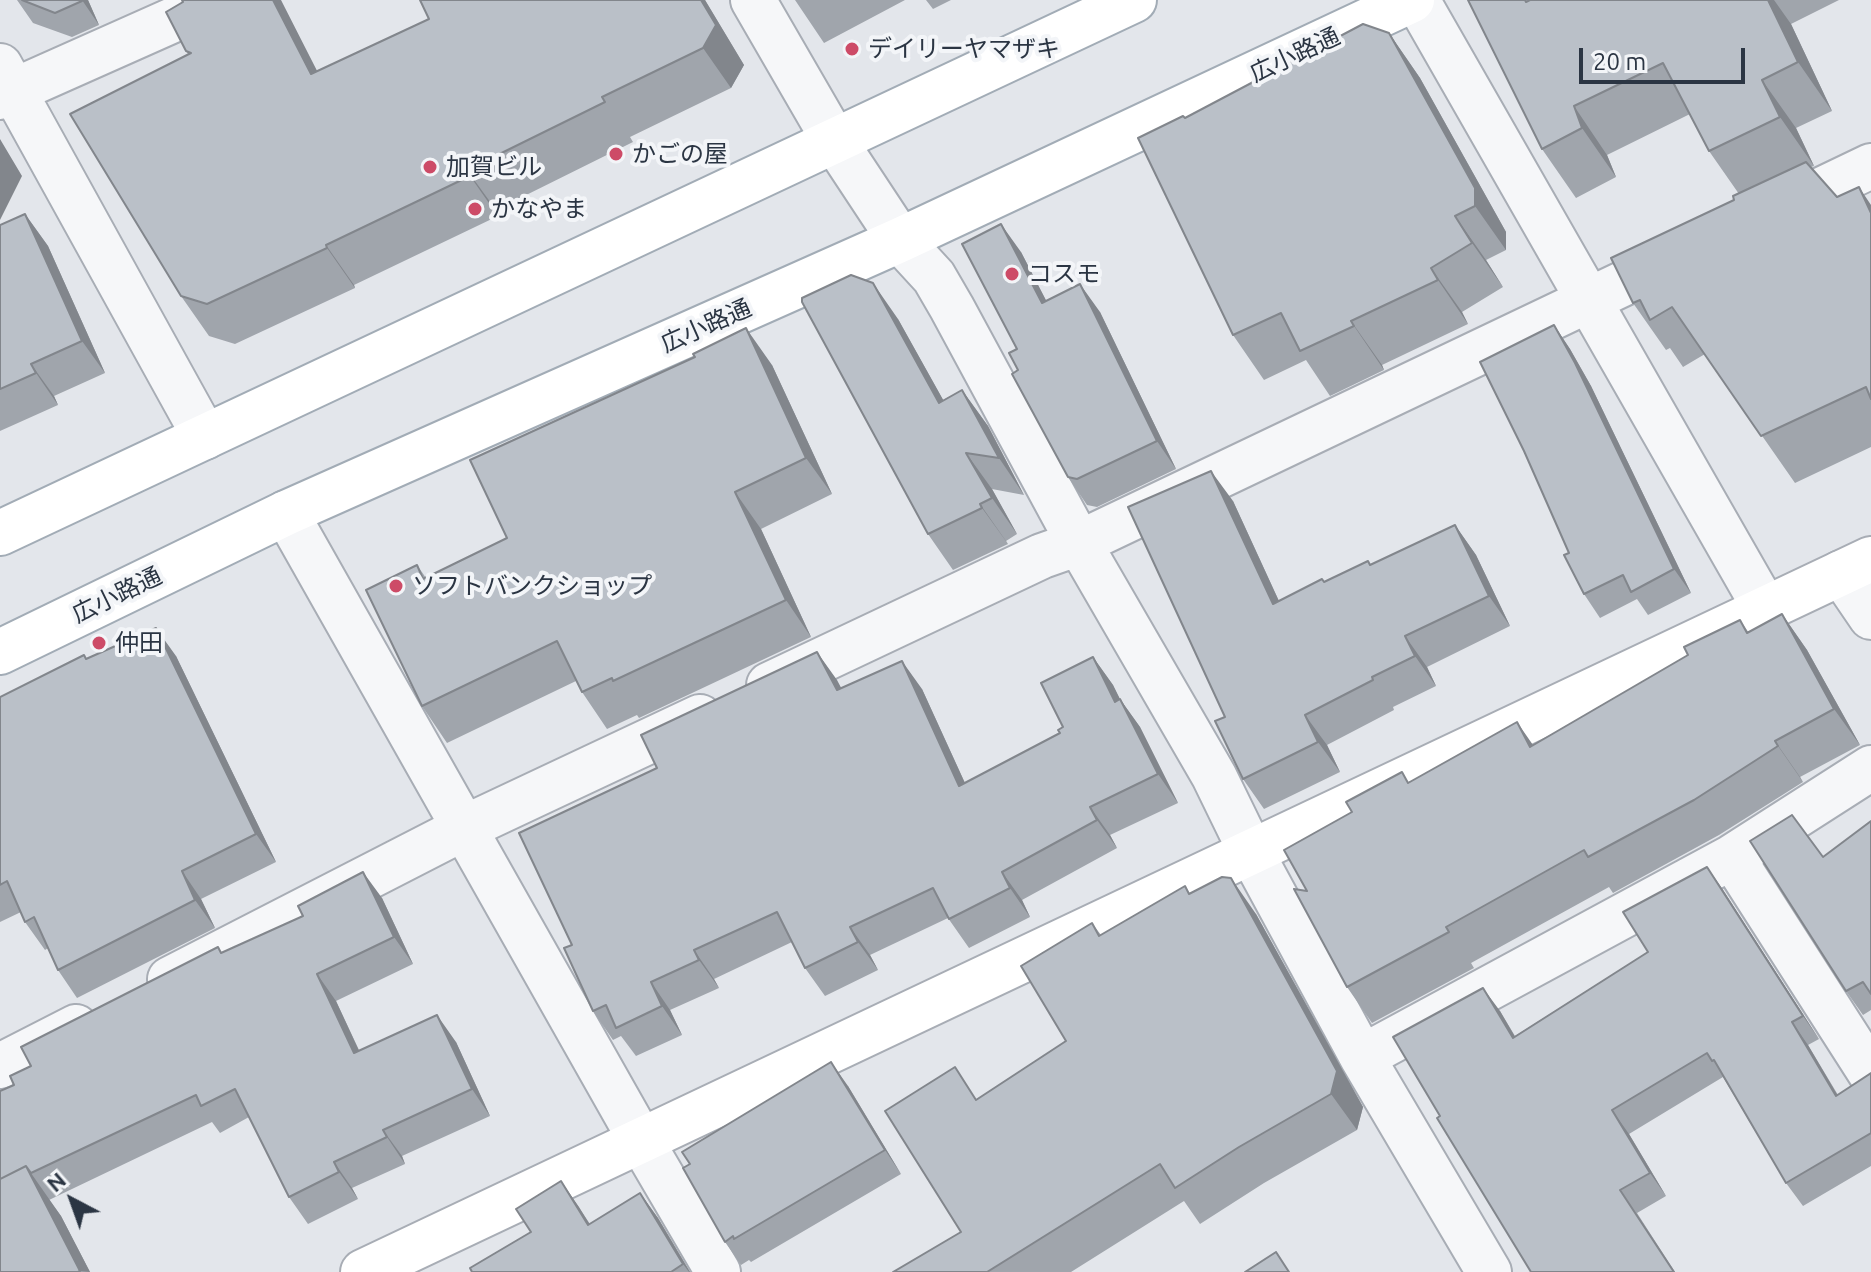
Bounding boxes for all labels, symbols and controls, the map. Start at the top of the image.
street label: 広小路通 [1245,22,1345,88]
scale bar [1583,32,1749,82]
place label: デイリーヤマザキ [868,35,1060,63]
marker: デイリーヤマザキ [843,40,861,58]
text: 20 m [1593,48,1646,75]
place label: かごの屋 [632,140,728,168]
marker: かごの屋 [607,145,625,163]
place label: 加賀ビル [446,153,542,181]
marker: 加賀ビル [421,158,439,176]
place label: かなやま [491,195,587,223]
marker: かなやま [466,200,484,218]
place label: コスモ [1028,260,1100,288]
marker: コスモ [1003,265,1021,283]
street label: 広小路通 [656,293,756,359]
street label: 広小路通 [68,561,166,629]
place label: ソフトバンクショップ [412,572,652,600]
marker: ソフトバンクショップ [387,577,405,595]
place label: 仲田 [115,629,163,657]
marker: 仲田 [90,634,108,652]
north arrow [32,1160,112,1240]
text: N [42,1167,70,1196]

